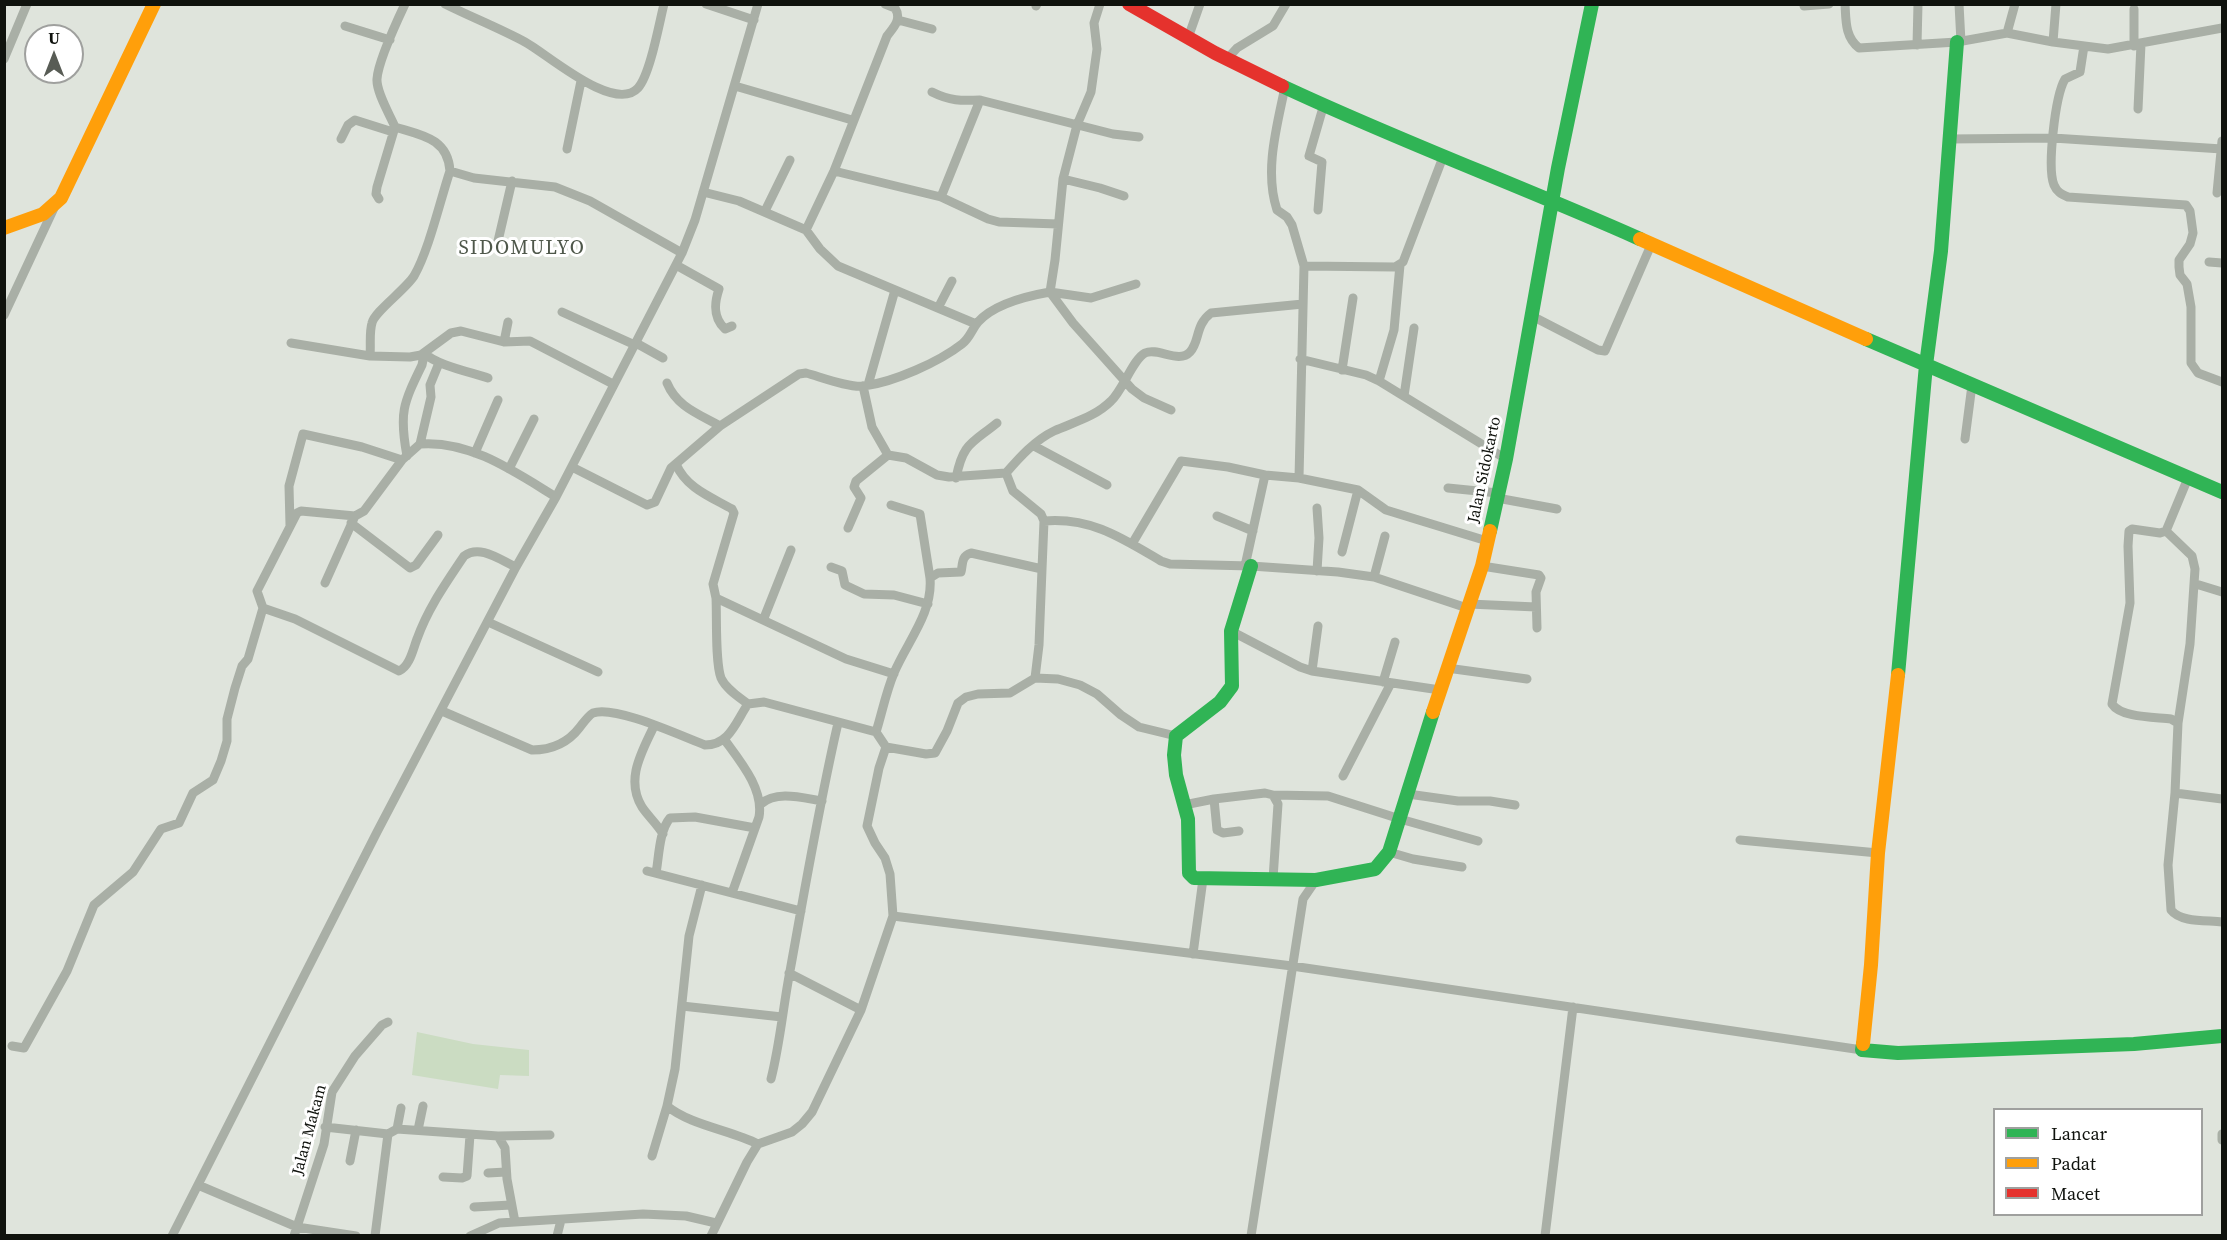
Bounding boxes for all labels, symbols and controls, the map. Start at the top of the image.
north arrow [24,24,84,84]
text: U [48,27,60,49]
district label: SIDOMULYO [459,237,585,261]
street label: Jalan Sidokarto [1464,415,1506,525]
street label: Jalan Makam [289,1082,331,1178]
legend [1993,1108,2203,1216]
text: Lancar [2051,1121,2107,1146]
text: Padat [2051,1151,2096,1176]
text: Macet [2051,1181,2100,1206]

